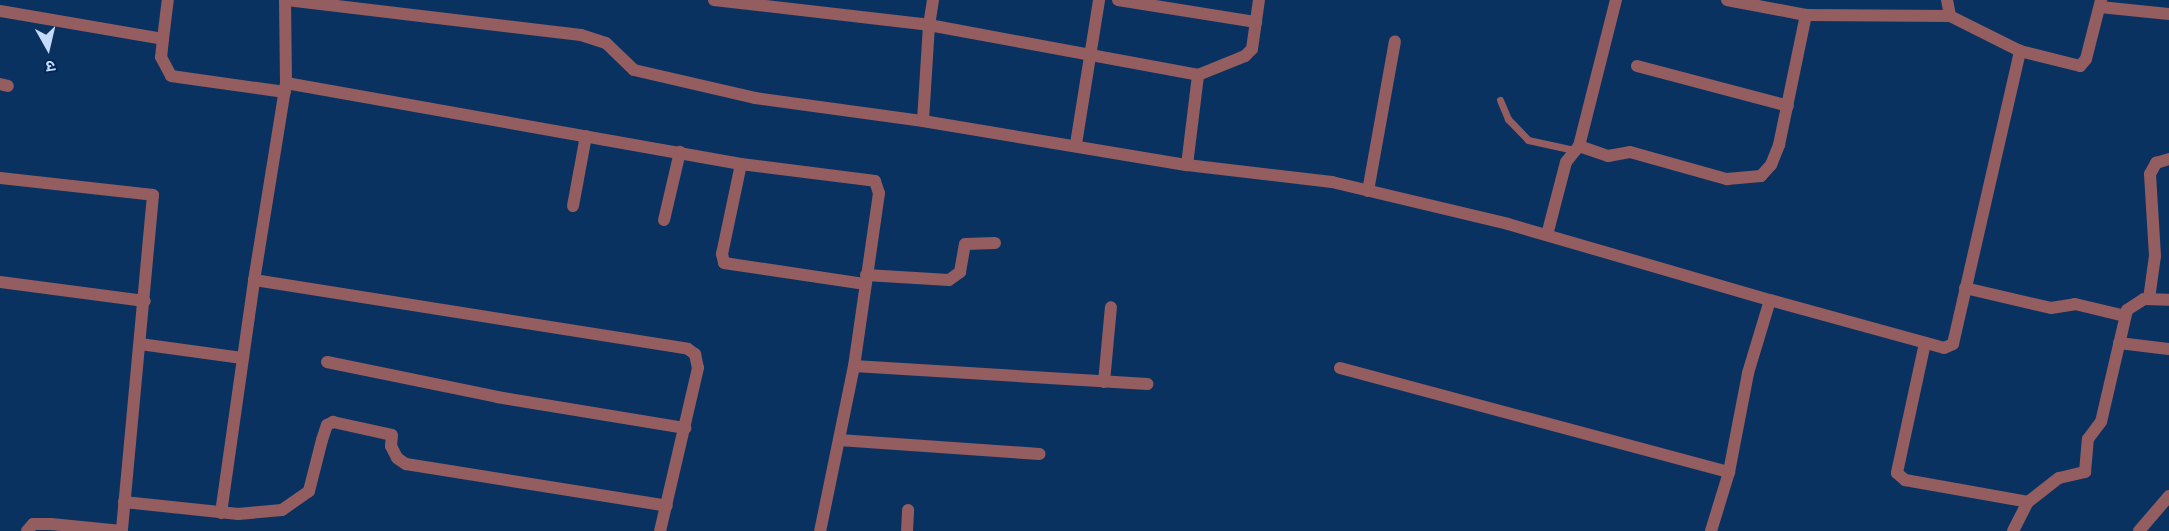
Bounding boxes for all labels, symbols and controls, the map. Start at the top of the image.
north arrow [18,18,78,78]
text: उ [44,54,57,77]

